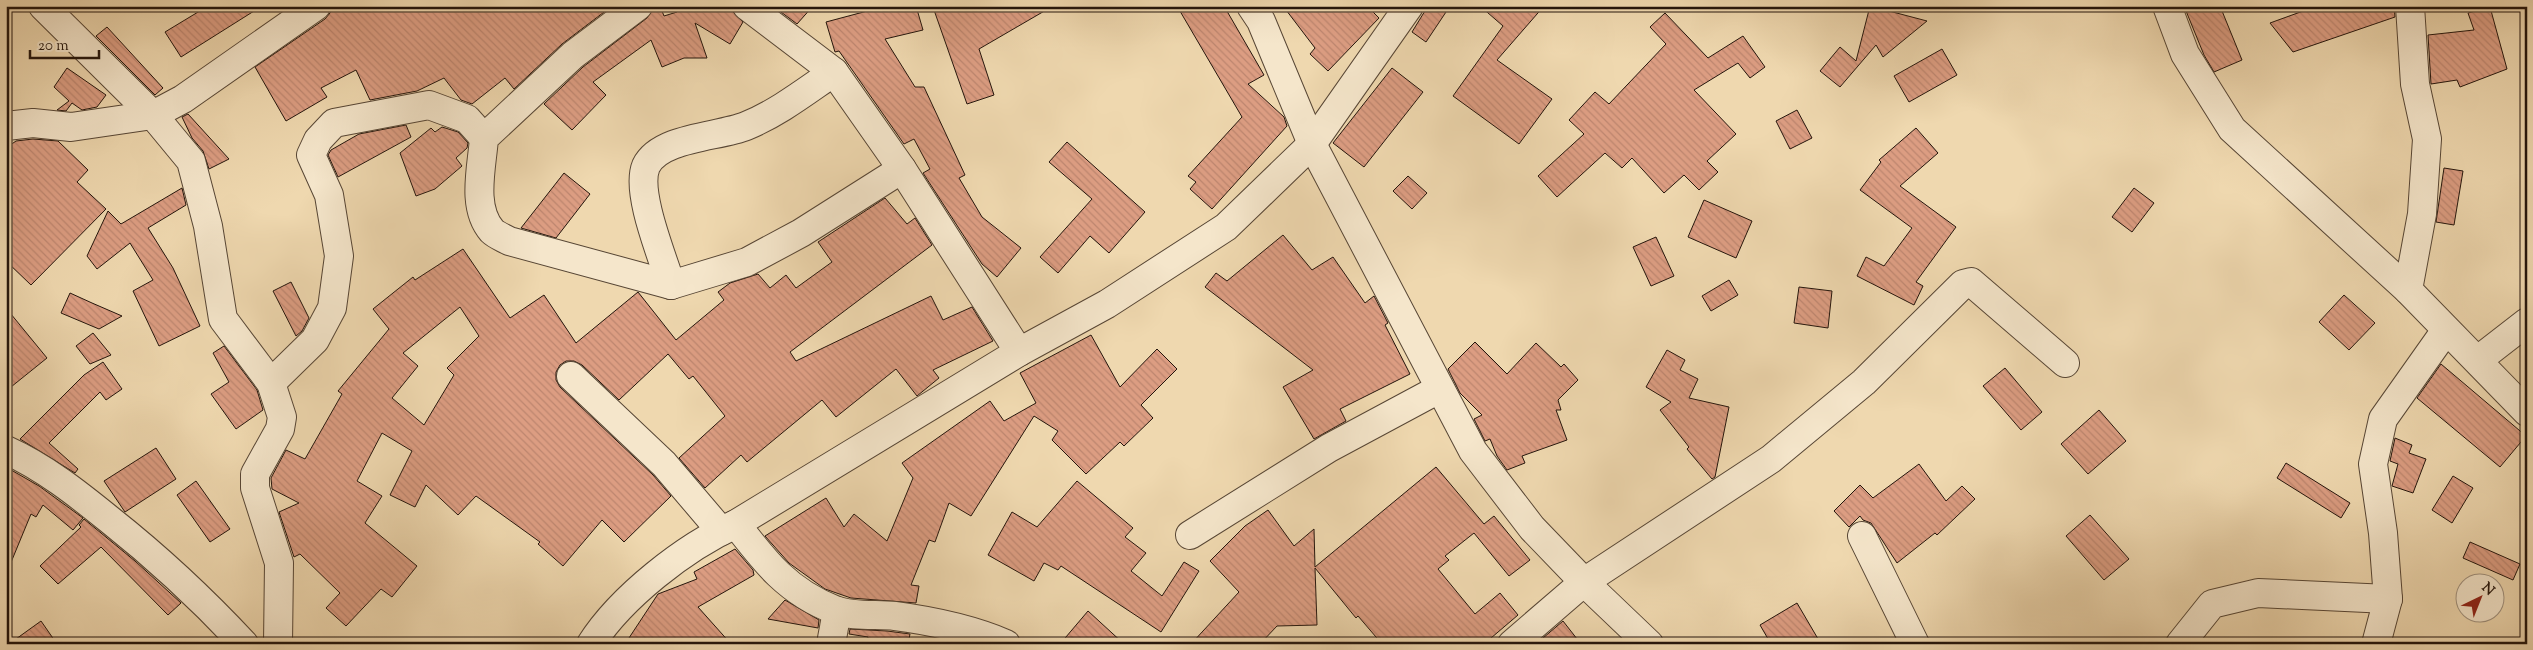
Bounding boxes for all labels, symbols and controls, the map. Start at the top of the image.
scale bar [30,28,99,60]
text: 20 m [38,36,69,57]
north arrow [2456,572,2506,622]
text: N [2477,579,2498,601]

